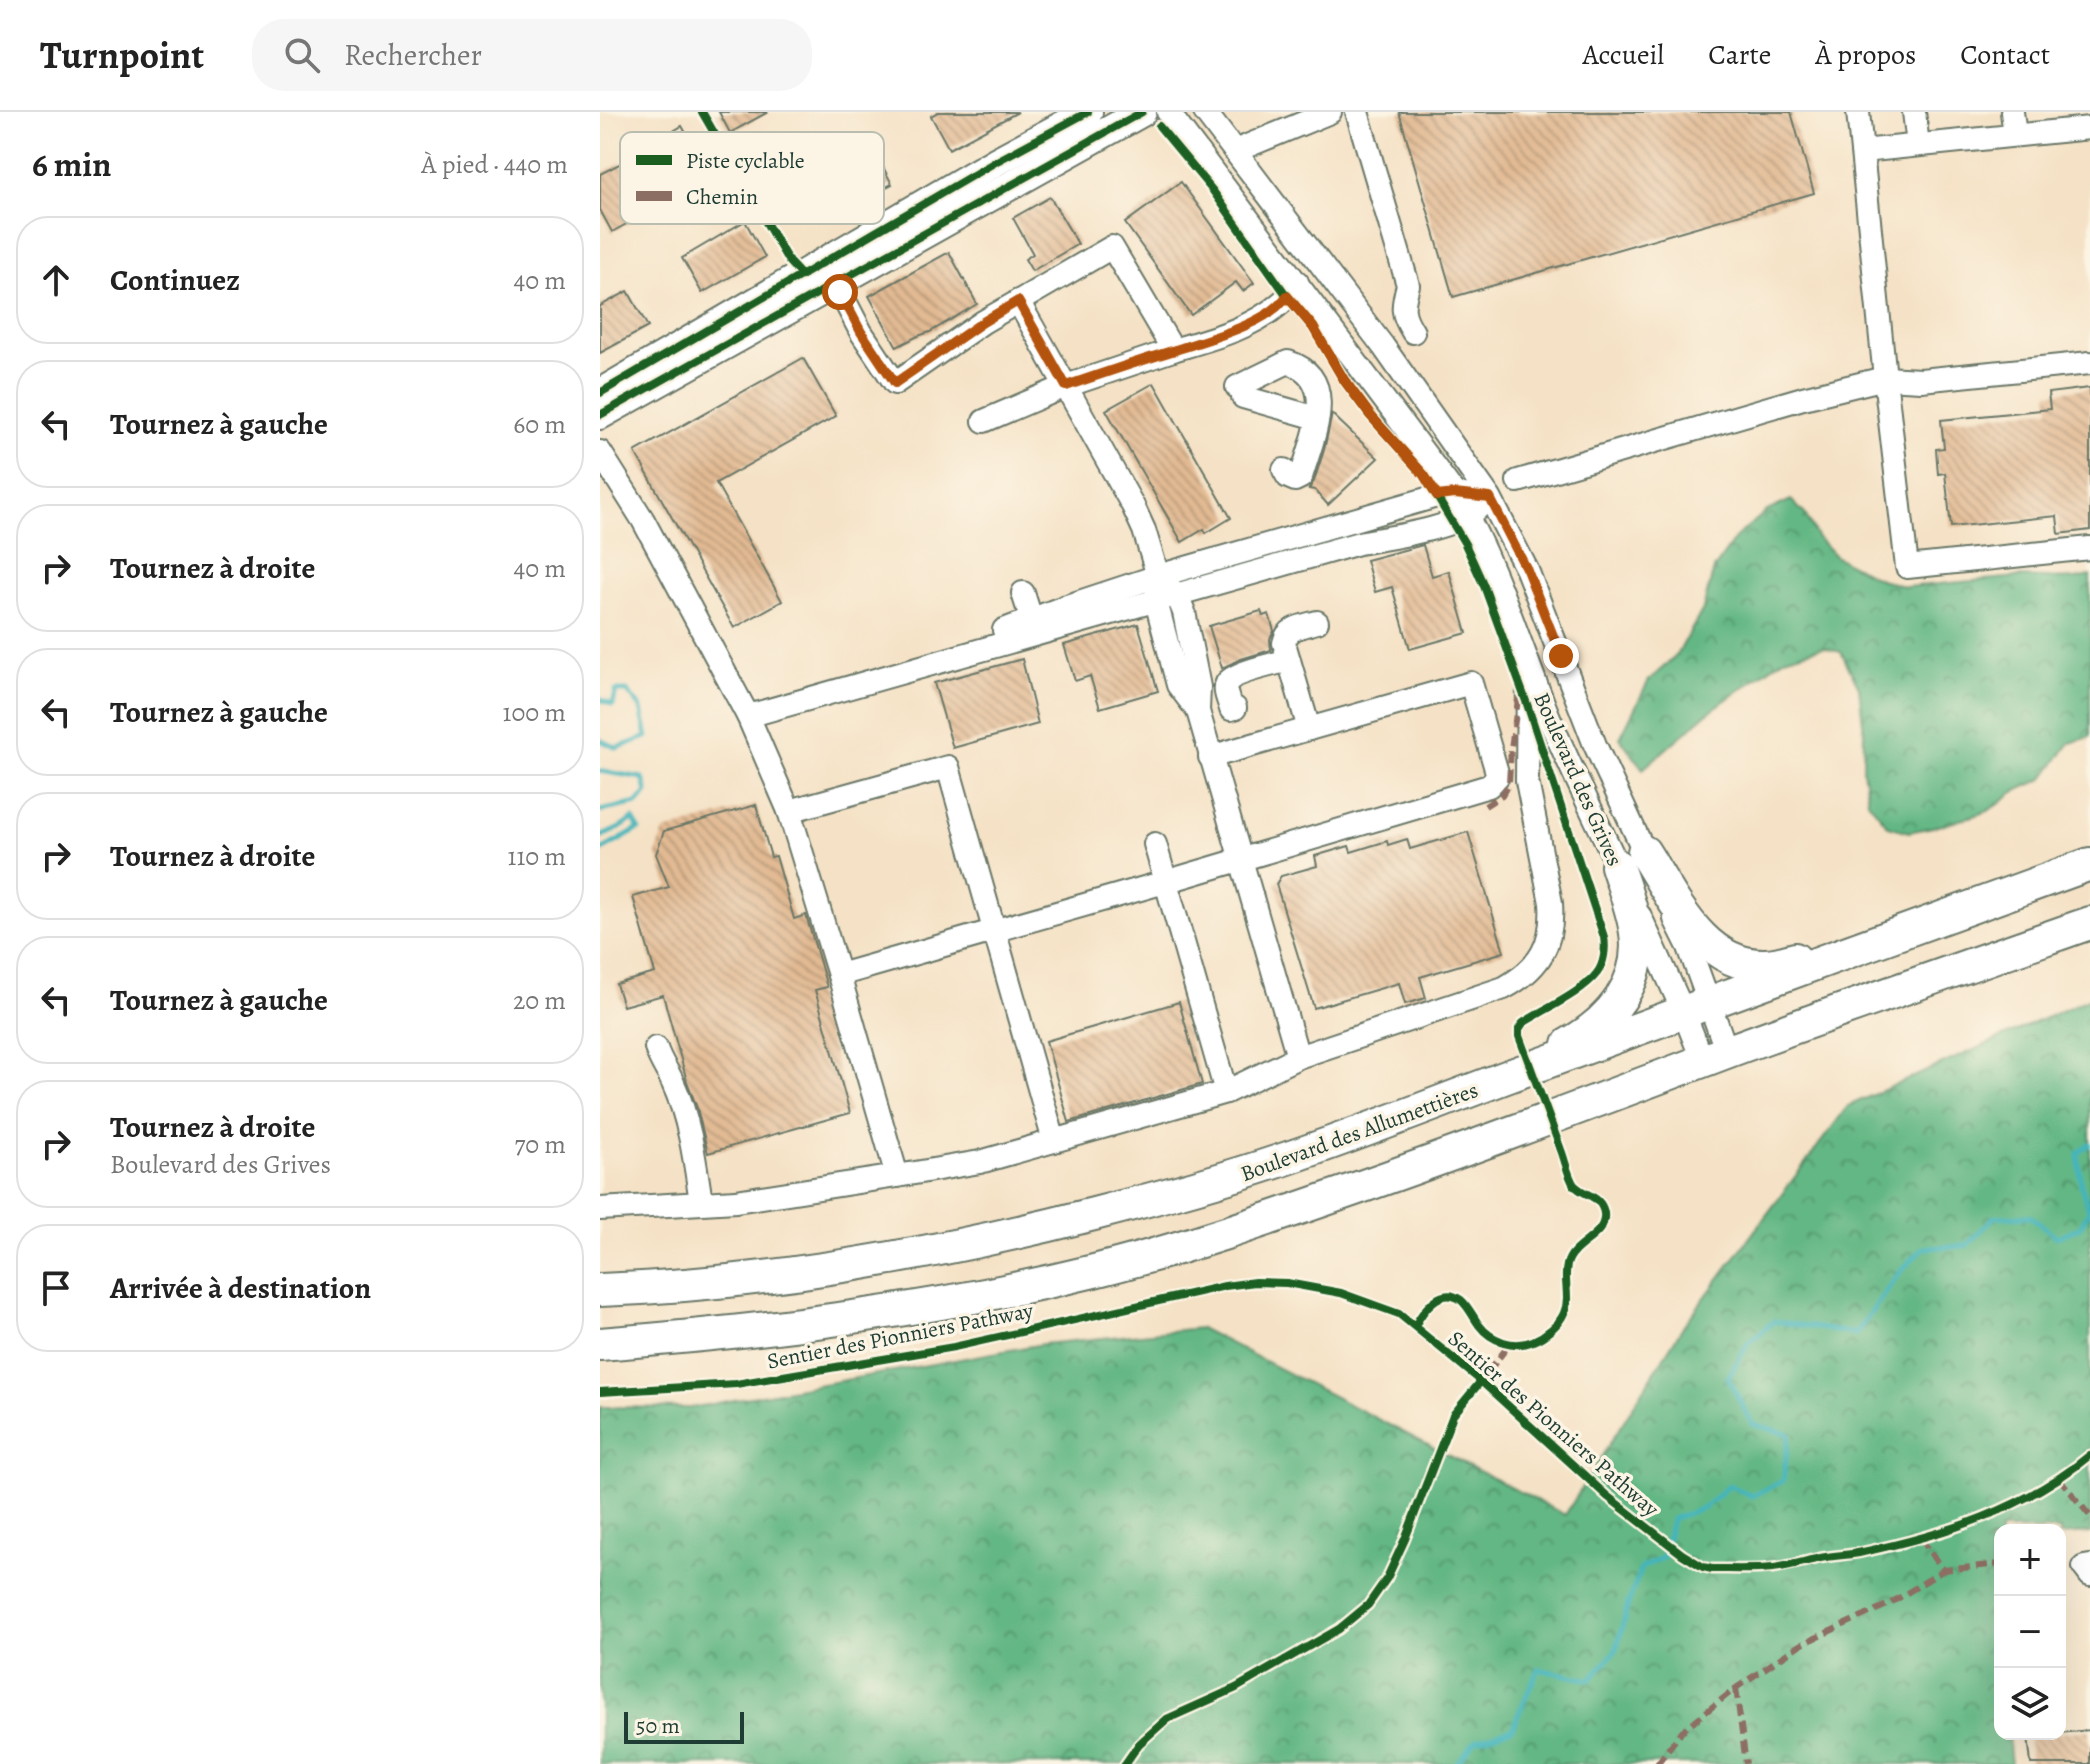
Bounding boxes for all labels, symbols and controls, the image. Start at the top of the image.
search box [252,19,812,91]
text: Turnpoint [40,29,204,81]
icon: search [280,33,324,77]
text: Rechercher [344,35,482,75]
text: Accueil [1582,36,1664,74]
text: Carte [1708,36,1771,74]
text: À propos [1815,36,1916,74]
text: Contact [1960,36,2050,74]
legend [620,132,884,224]
text: 6 min [32,141,111,188]
text: Piste cyclable [686,146,805,176]
text: À pied · 440 m [421,147,568,182]
text: Chemin [686,182,758,212]
icon: ahead [34,258,78,302]
text: Continuez [110,260,240,300]
text: 40 m [514,263,566,298]
route start [822,274,858,310]
icon: left [34,402,78,446]
text: Tournez à gauche [110,404,328,444]
text: 60 m [513,407,566,442]
icon: right [34,546,78,590]
text: Tournez à droite [110,548,315,588]
text: 40 m [514,551,566,586]
route end [1543,638,1579,674]
street label: Boulevard des Grives [1526,688,1630,871]
icon: left [34,690,78,734]
text: Tournez à gauche [110,692,328,732]
text: 100 m [503,695,566,730]
icon: right [34,834,78,878]
text: Tournez à droite [110,836,315,876]
text: 110 m [508,839,566,874]
icon: left [34,978,78,1022]
text: Tournez à gauche [110,980,328,1020]
text: 20 m [513,983,566,1018]
street label: Boulevard des Allumettières [1236,1075,1482,1189]
text: Tournez à droite [110,1107,315,1147]
icon: right [34,1122,78,1166]
text: 70 m [514,1127,566,1162]
text: Boulevard des Grives [110,1147,331,1182]
icon: arrive [34,1266,78,1310]
text: Arrivée à destination [110,1268,371,1308]
street label: Sentier des Pionniers Pathway [765,1295,1036,1376]
street label: Sentier des Pionniers Pathway [1442,1324,1665,1524]
map controls [1994,1524,2066,1740]
button: + [1994,1524,2066,1596]
button: − [1994,1596,2066,1668]
button: layers [1994,1668,2066,1740]
scale bar [624,1708,744,1744]
text: 50 m [636,1711,680,1741]

